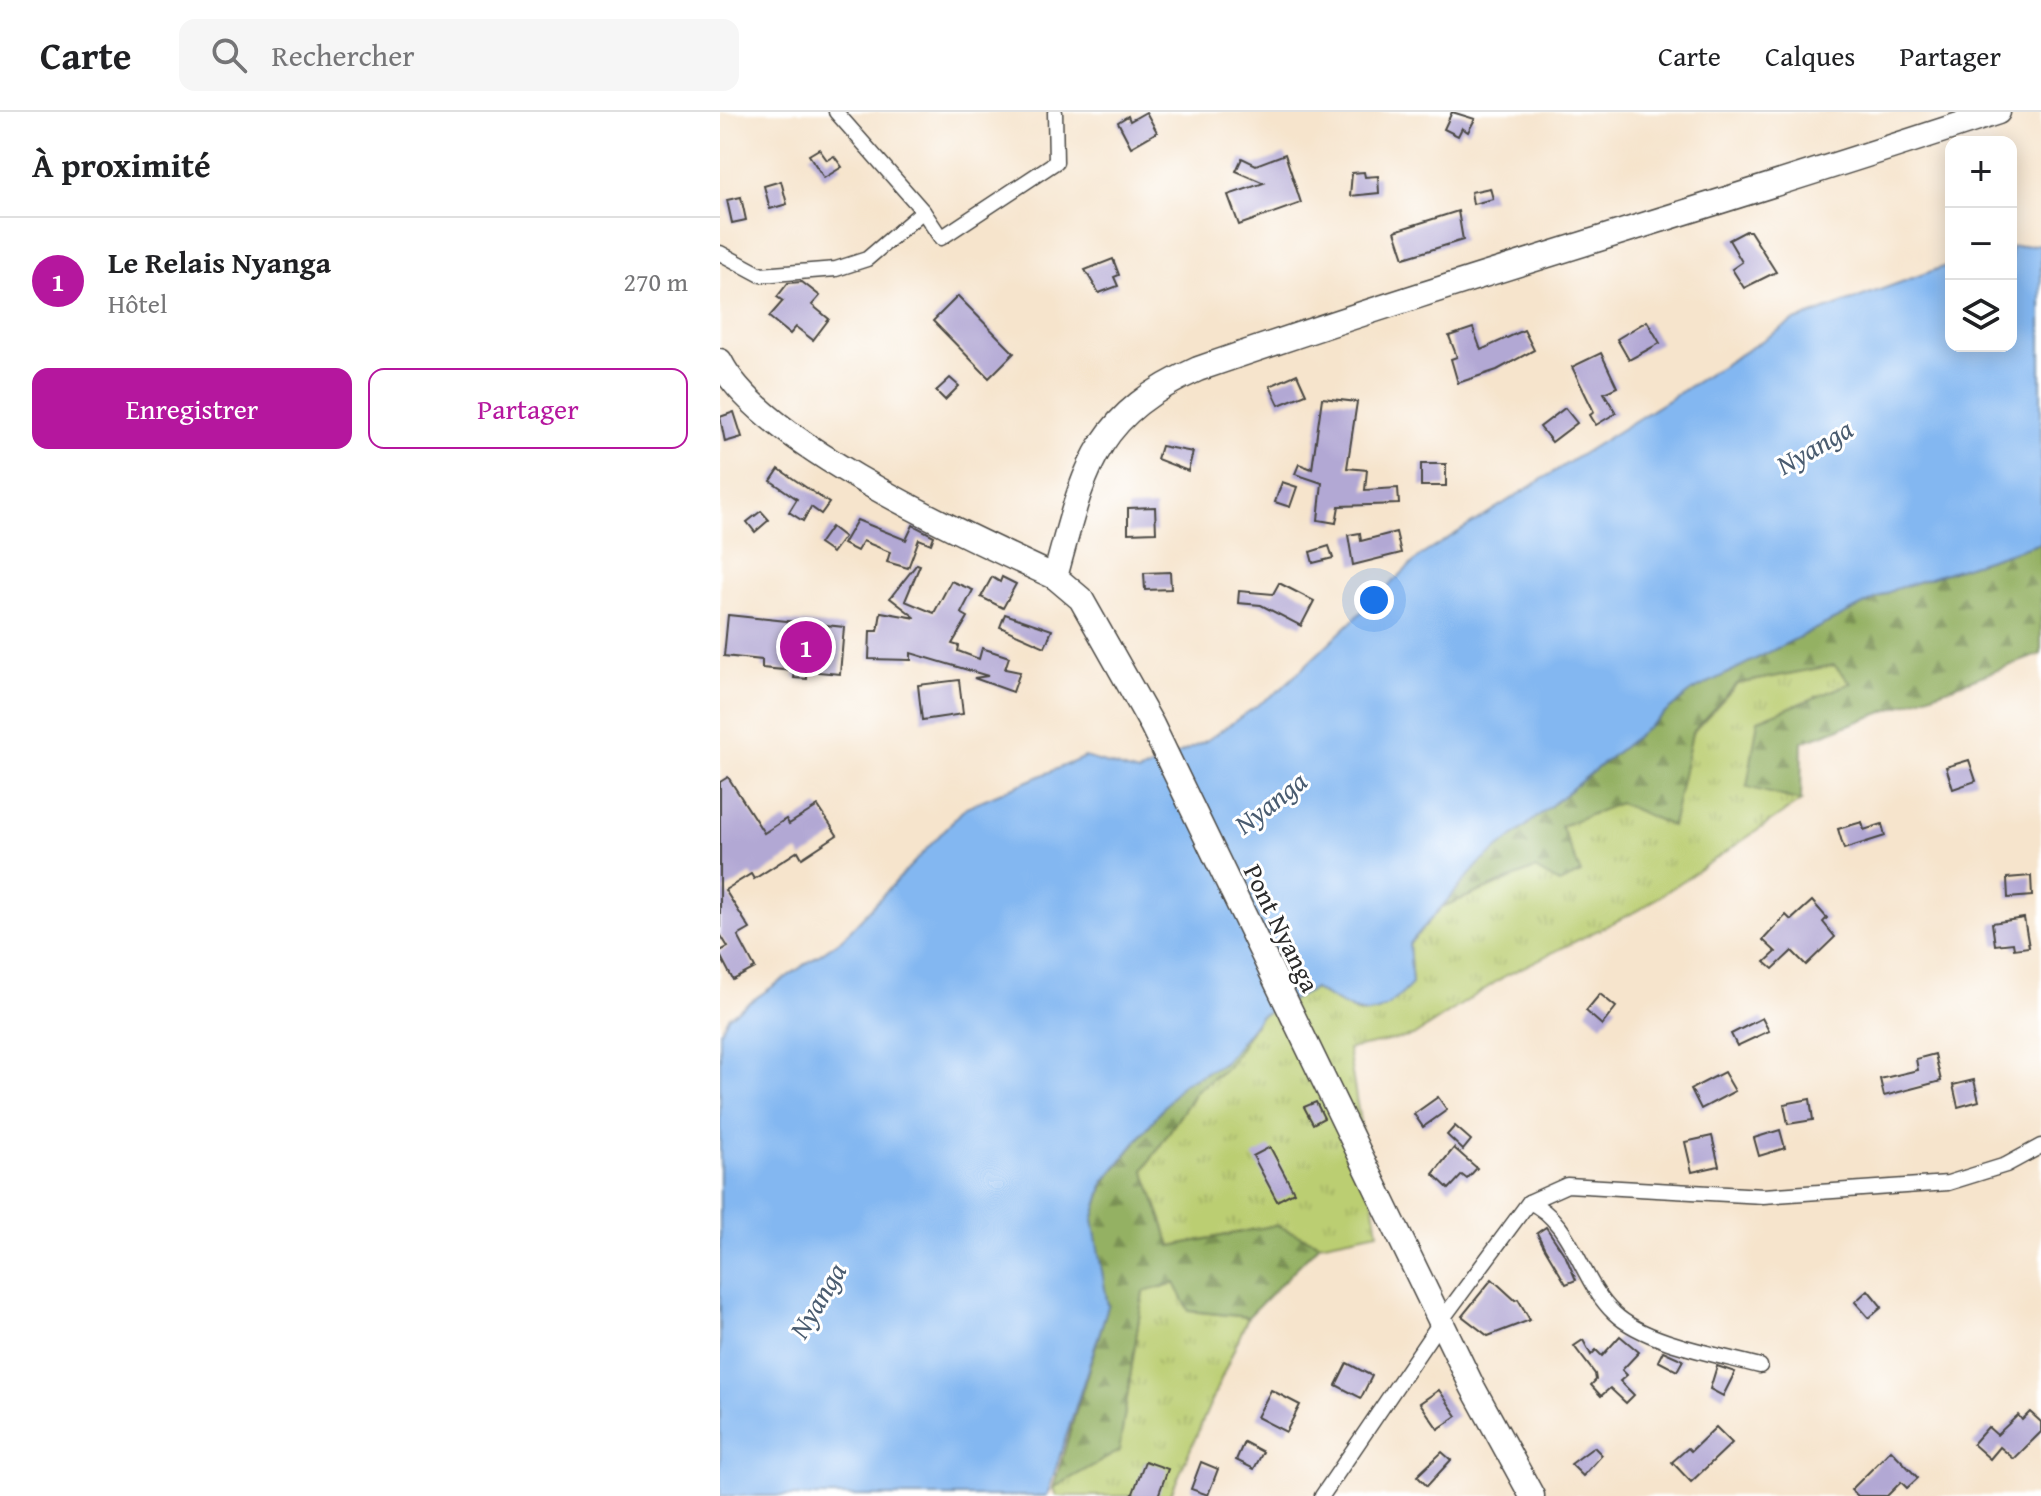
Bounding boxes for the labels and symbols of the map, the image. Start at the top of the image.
water label: Nyanga [1767,408,1860,485]
your location [1354,580,1394,620]
pin: 1 [780,617,832,677]
water label: Nyanga [1224,760,1315,844]
street label: Pont Nyanga [1234,857,1330,999]
water label: Nyanga [778,1254,856,1347]

